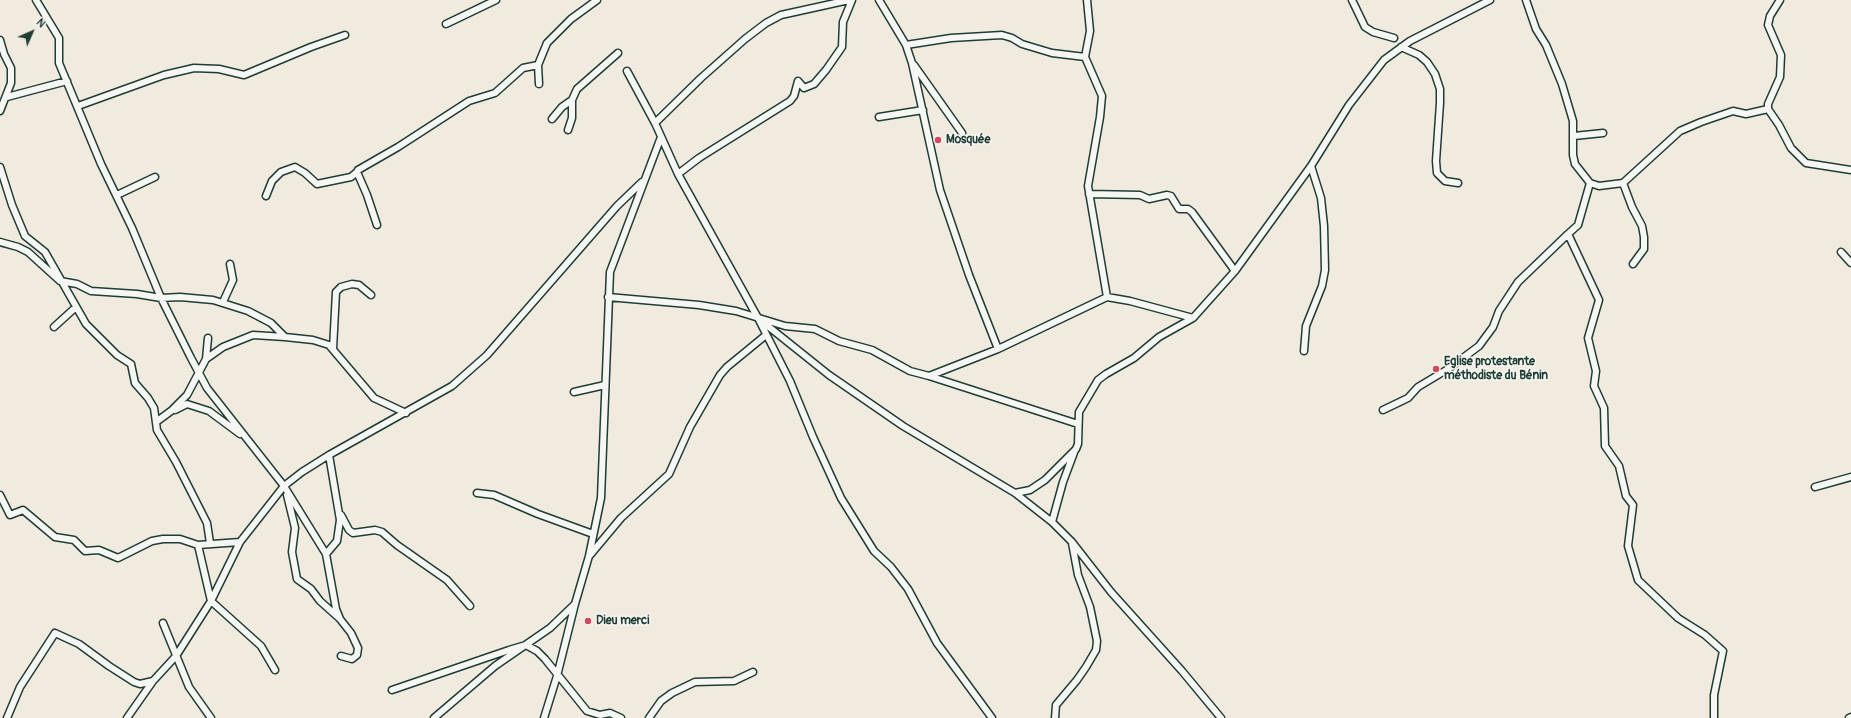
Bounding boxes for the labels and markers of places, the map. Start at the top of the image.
place label: Mosquée [946,133,990,147]
marker: Mosquée [933,135,943,145]
place label: Eglise protestante méthodiste du Bénin [1444,355,1548,383]
marker: Eglise protestante méthodiste du Bénin [1431,364,1441,374]
place label: Dieu merci [596,614,649,628]
marker: Dieu merci [583,616,593,626]

